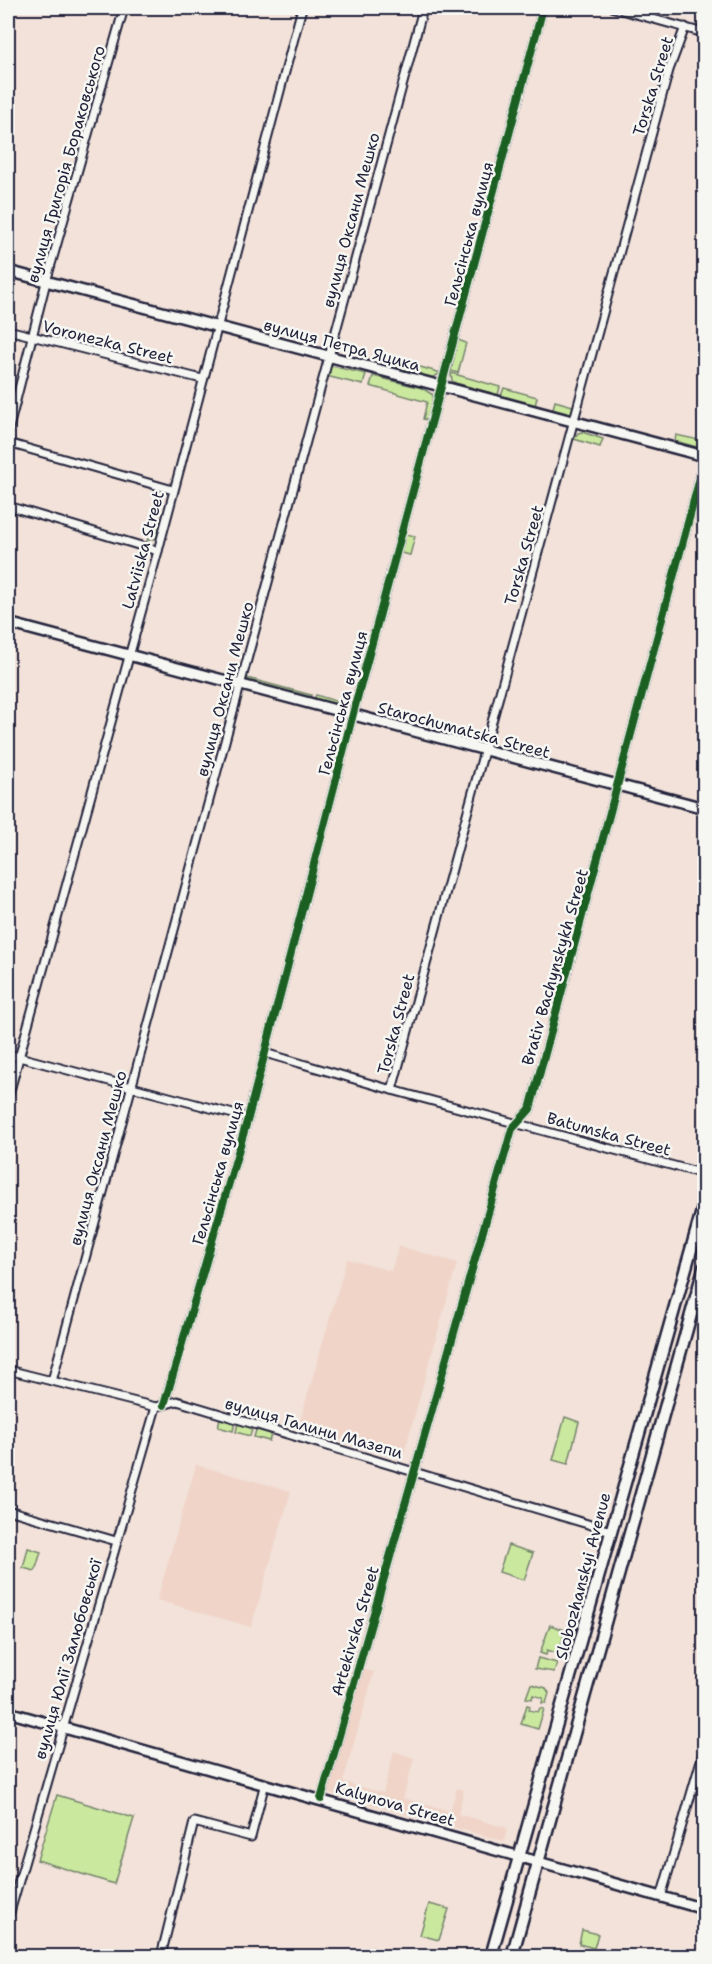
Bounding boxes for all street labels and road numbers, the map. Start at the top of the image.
street label: Torska Street [628,34,678,138]
street label: вулиця Григорія Бораковського [22,43,110,285]
street label: вулиця Оксани Мешко [318,130,384,310]
street label: Гельсінська вулиця [440,159,498,309]
street label: вулиця Петра Яцика [261,314,423,376]
street label: Voronezka Street [40,316,176,368]
street label: Latviiska Street [117,489,169,611]
street label: Torska Street [500,502,548,608]
street label: вулиця Оксани Мешко [192,599,258,779]
street label: Гельсінська вулиця [314,628,372,778]
street label: Starochumatska Street [376,697,552,763]
street label: Brativ Bachynskykh Street [517,866,593,1068]
street label: Torska Street [373,971,419,1077]
street label: вулиця Оксани Мешко [65,1068,131,1248]
street label: Гельсінська вулиця [187,1099,249,1247]
street label: Batumska Street [545,1107,673,1161]
street label: вулиця Галини Мазепи [223,1393,405,1463]
street label: Slobozhanskyi Avenue [551,1490,615,1662]
street label: вулиця Юлії Залюбовської [29,1556,107,1762]
street label: Artekivska Street [326,1564,384,1698]
street label: Kalynova Street [333,1777,457,1831]

